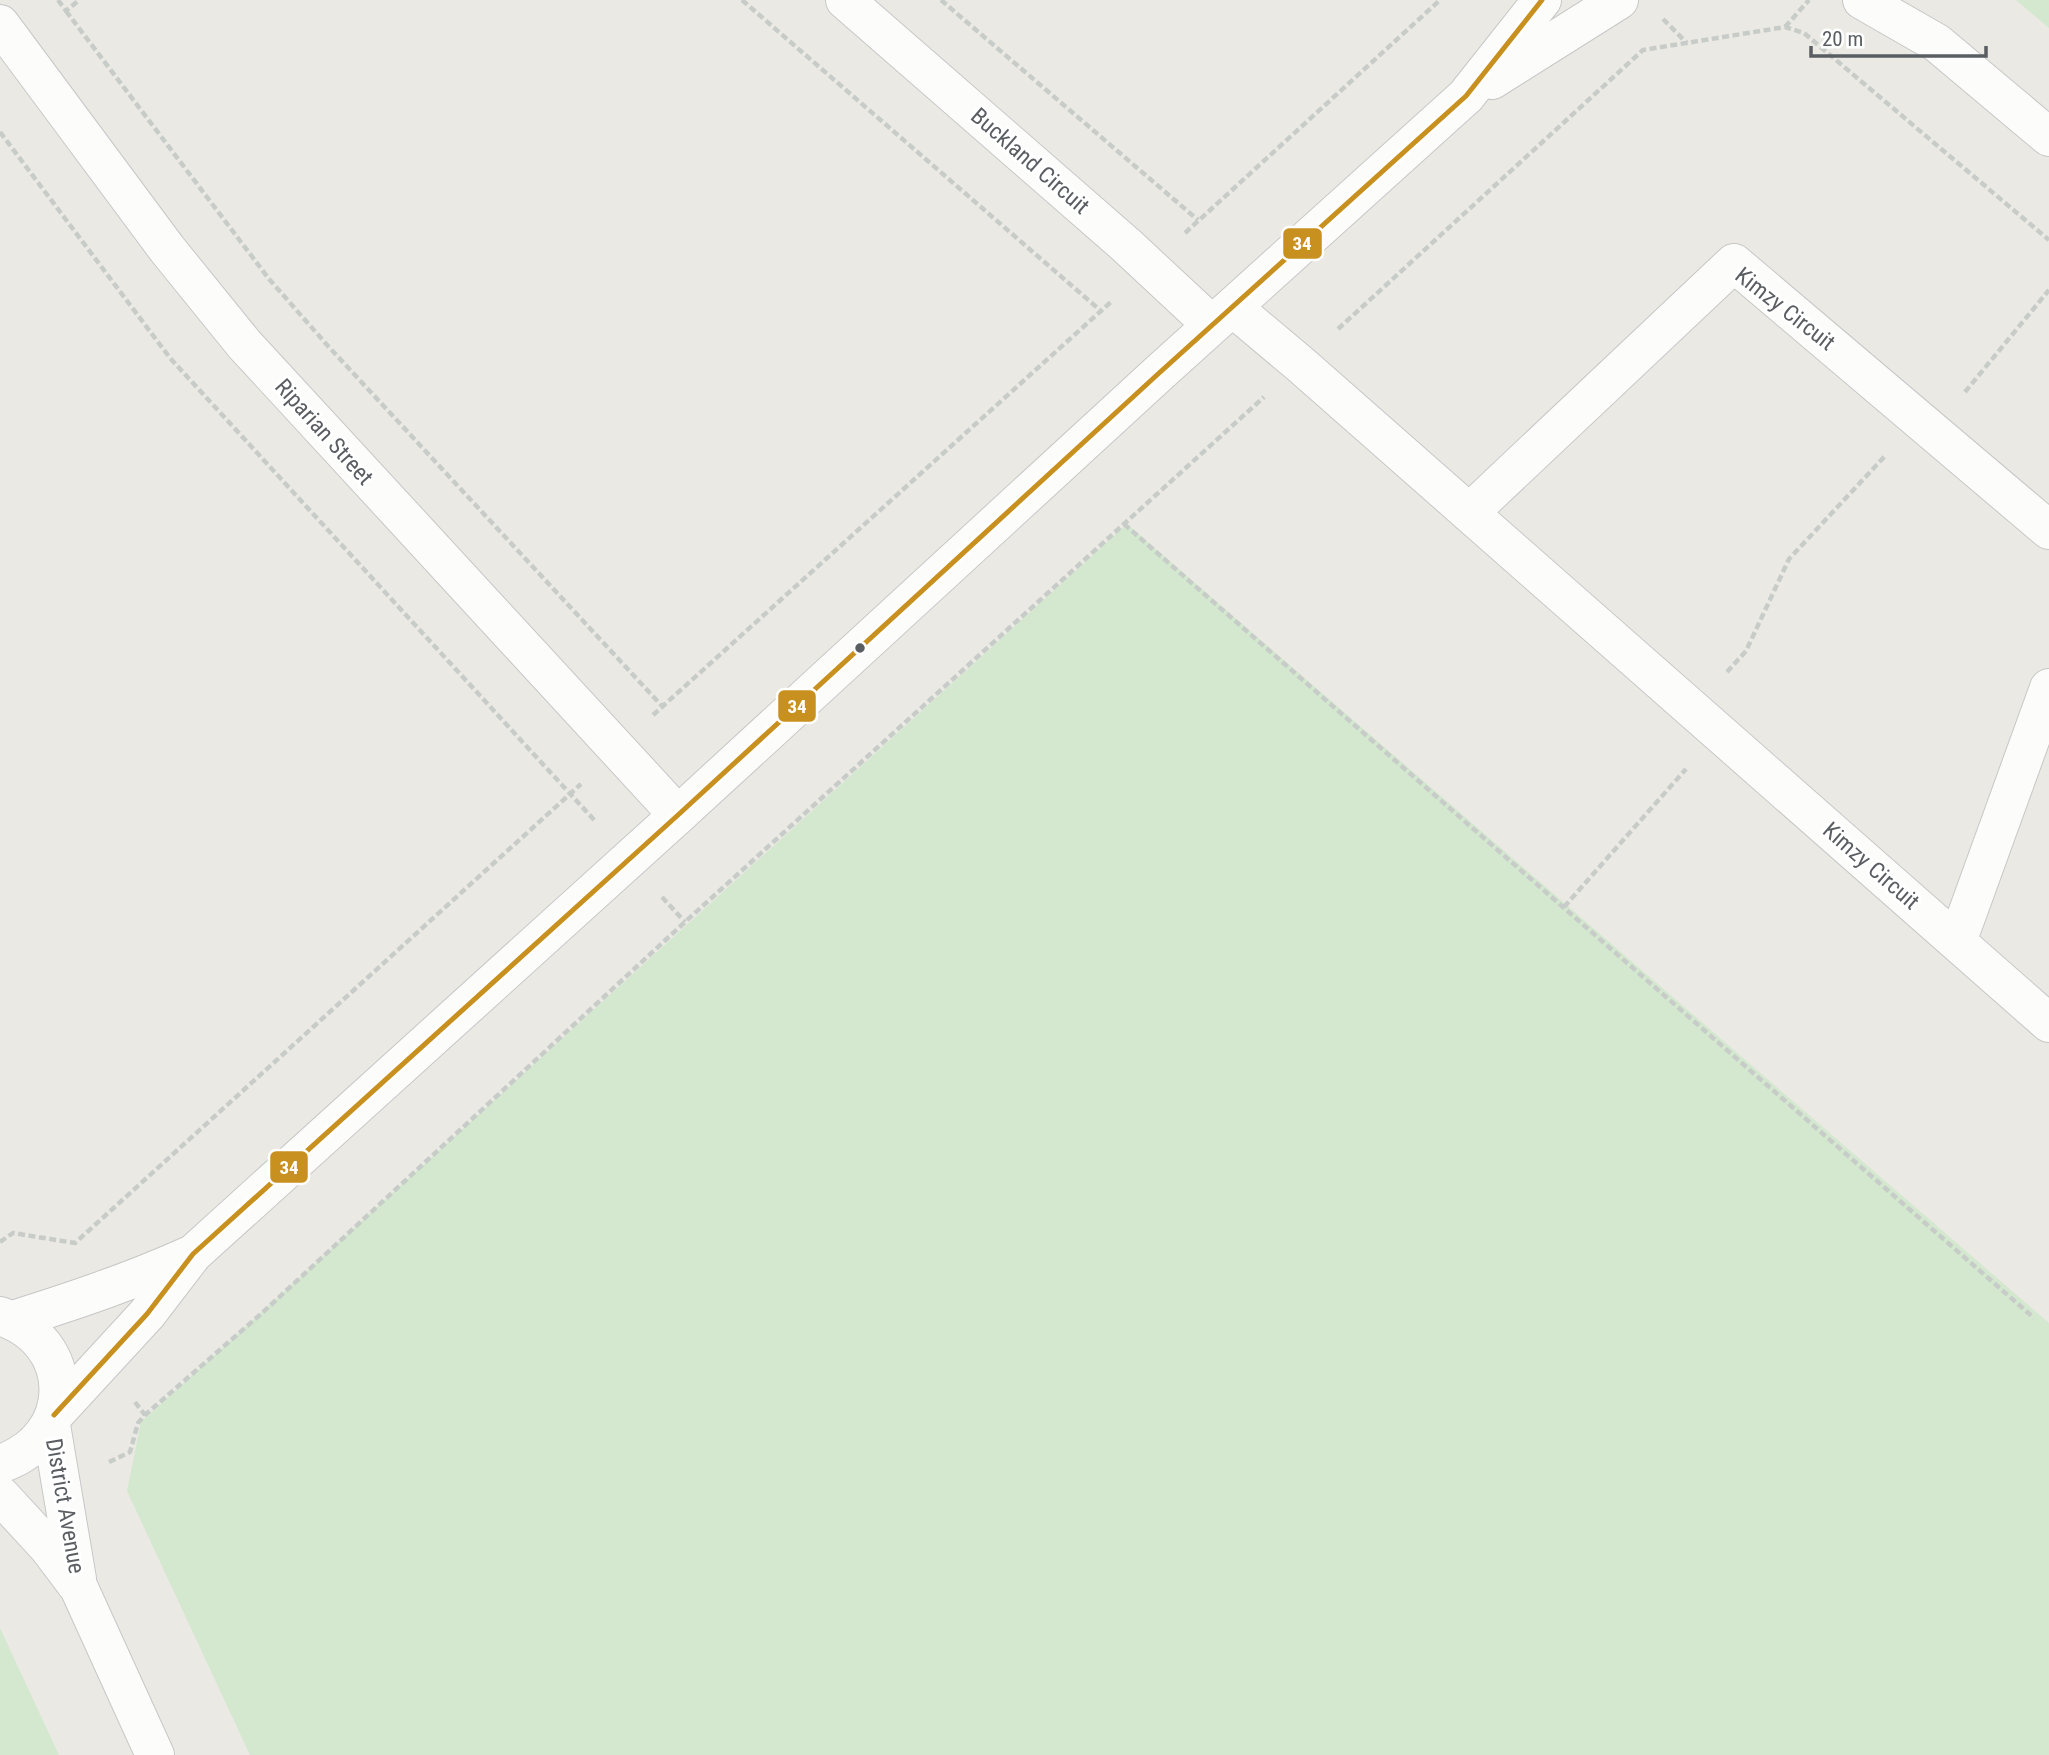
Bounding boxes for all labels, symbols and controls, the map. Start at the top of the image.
scale bar [1811,14,1986,58]
text: 20 m [1822,27,1863,51]
street label: Buckland Circuit [965,102,1095,220]
line badge: 34 [1282,227,1323,260]
text: 34 [1292,232,1312,255]
street label: Kimzy Circuit [1730,262,1840,356]
street label: Riparian Street [269,373,379,491]
unlabelled marker [853,641,867,655]
line badge: 34 [777,689,817,723]
text: 34 [787,695,807,718]
street label: Kimzy Circuit [1817,817,1925,915]
line badge: 34 [269,1150,309,1184]
text: 34 [279,1156,299,1179]
street label: District Avenue [40,1436,90,1576]

